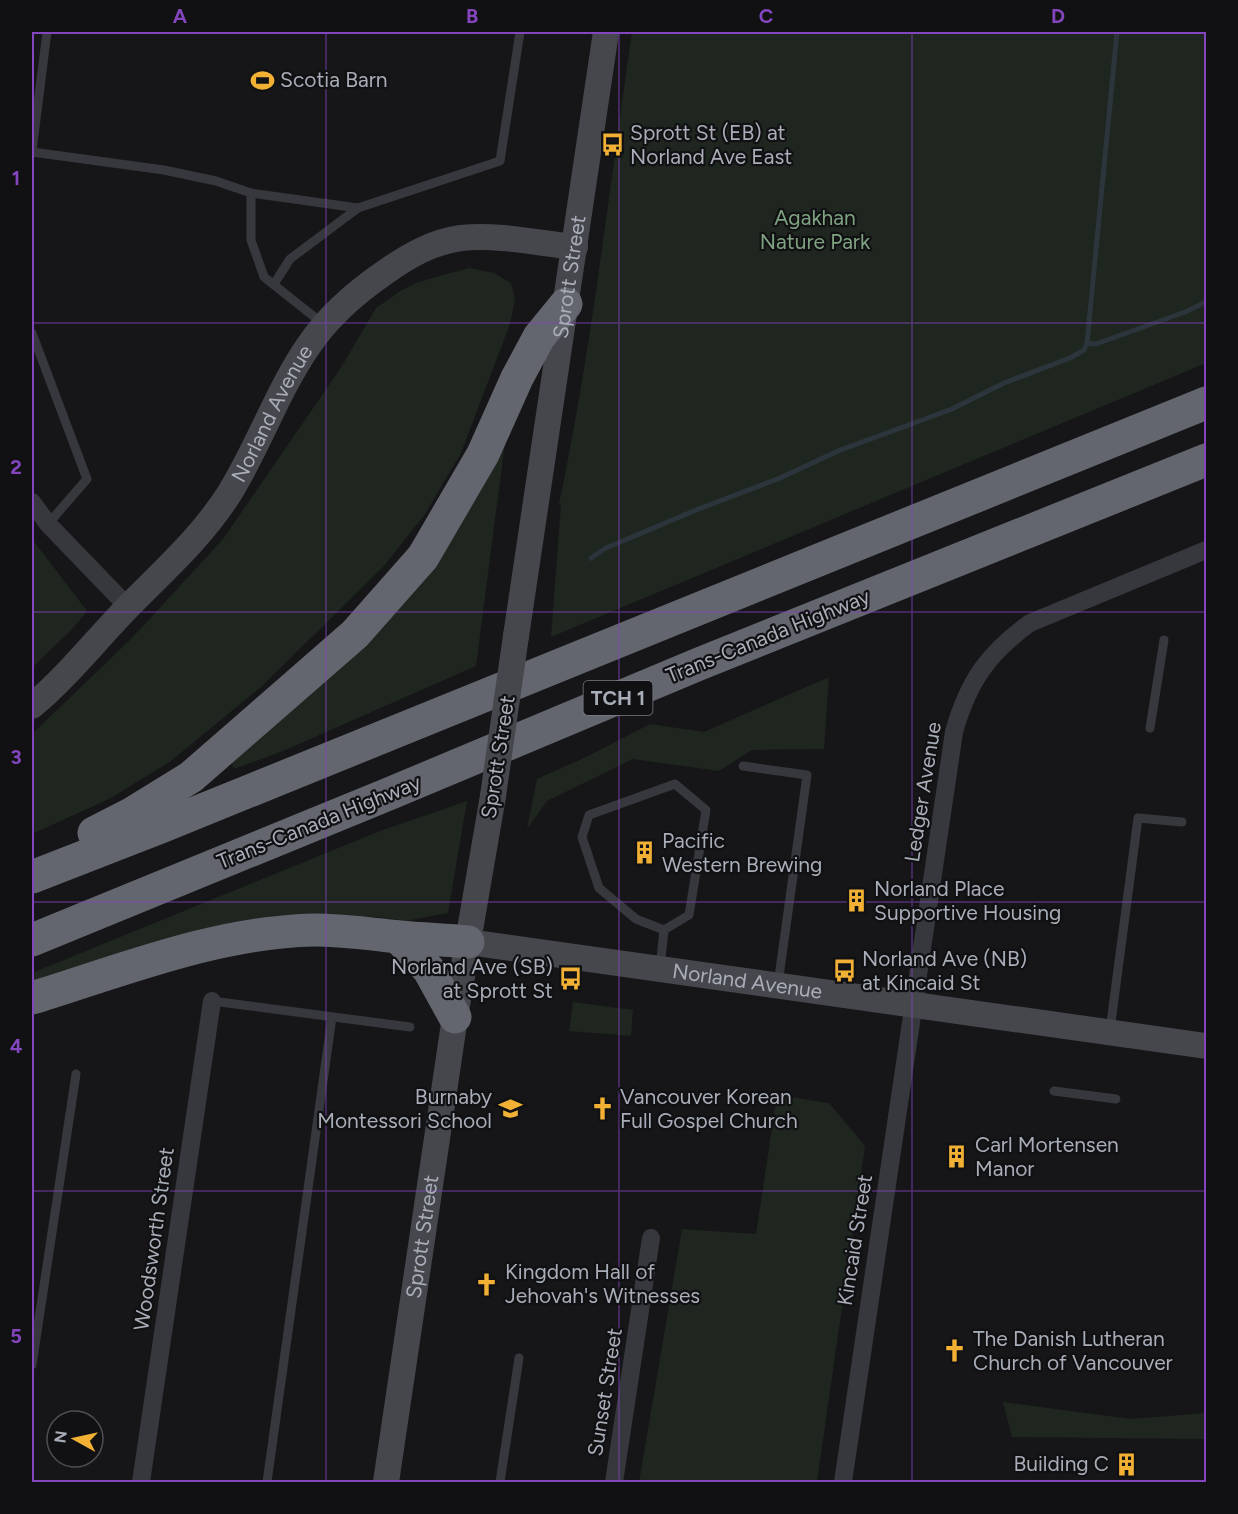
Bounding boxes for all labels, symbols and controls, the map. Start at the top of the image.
text: A [173,4,188,28]
text: B [466,4,478,28]
text: C [759,4,773,28]
text: D [1051,4,1065,28]
sports icon: Scotia Barn [249,67,275,93]
place label: Scotia Barn [280,67,388,92]
place label: Sprott St (EB) at Norland Ave East [630,120,792,169]
bus stop icon: Sprott St (EB) at Norland Ave East [599,132,625,158]
text: 1 [12,166,20,190]
park label: Agakhan Nature Park [760,205,871,254]
street label: Sprott Street [547,213,591,340]
street label: Norland Avenue [226,340,318,486]
text: 2 [10,455,22,479]
street label: Trans-Canada Highway [662,583,873,688]
road number: TCH 1 [584,681,652,715]
street label: Sprott Street [475,693,520,820]
street label: Ledger Avenue [899,720,946,864]
text: 3 [10,745,22,769]
street label: Trans-Canada Highway [213,769,424,874]
place label: Pacific Western Brewing [662,828,822,877]
building icon: Pacific Western Brewing [631,840,657,866]
place label: Norland Place Supportive Housing [874,876,1061,925]
building icon: Norland Place Supportive Housing [843,888,869,914]
place label: Norland Ave (NB) at Kincaid St [862,946,1027,995]
place label: Norland Ave (SB) at Sprott St [391,954,553,1003]
street label: Norland Avenue [671,958,824,1004]
bus stop icon: Norland Ave (NB) at Kincaid St [831,958,857,984]
bus stop icon: Norland Ave (SB) at Sprott St [558,966,584,992]
text: 4 [10,1034,23,1058]
place label: Burnaby Montessori School [317,1084,492,1133]
place label: Vancouver Korean Full Gospel Church [620,1084,798,1133]
school or university icon: Burnaby Montessori School [497,1096,523,1122]
church icon: Vancouver Korean Full Gospel Church [589,1096,615,1122]
place label: Carl Mortensen Manor [975,1132,1119,1181]
building icon: Carl Mortensen Manor [944,1144,970,1170]
street label: Woodsworth Street [128,1146,179,1332]
street label: Kincaid Street [832,1172,877,1307]
street label: Sprott Street [400,1173,443,1300]
place label: Kingdom Hall of Jehovah's Witnesses [505,1259,700,1308]
church icon: Kingdom Hall of Jehovah's Witnesses [474,1271,500,1297]
text: 5 [10,1324,22,1348]
street label: Sunset Street [582,1326,627,1458]
place label: The Danish Lutheran Church of Vancouver [973,1326,1173,1375]
church icon: The Danish Lutheran Church of Vancouver [942,1338,968,1364]
north arrow [45,1409,105,1469]
text: N [50,1430,71,1444]
place label: Building C [1013,1451,1109,1476]
building icon: Building C [1114,1451,1140,1477]

